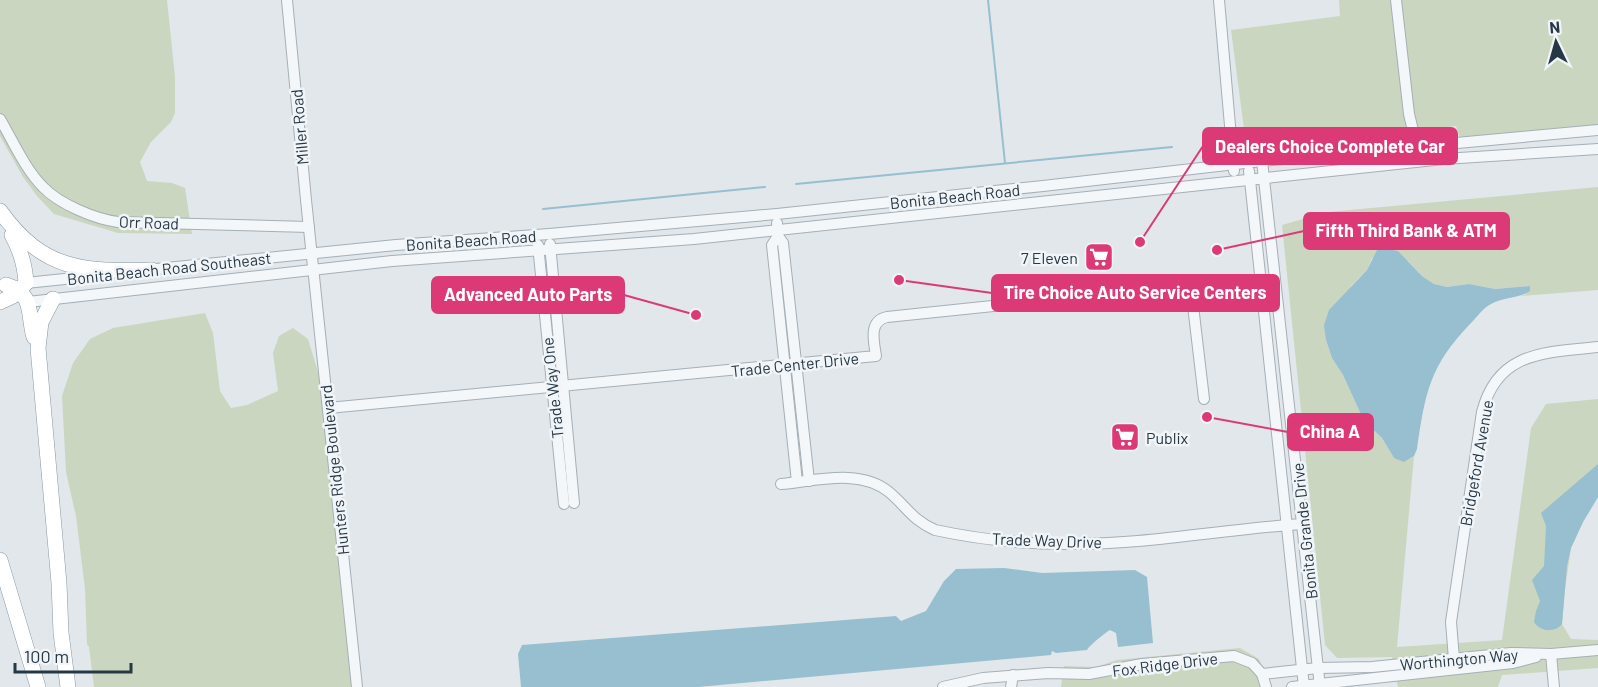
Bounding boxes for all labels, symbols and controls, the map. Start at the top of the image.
north arrow [1526,12,1586,72]
text: N [1549,17,1561,36]
street label: Miller Road [286,88,312,166]
callout: Dealers Choice Complete Car [1203,128,1457,164]
text: Dealers Choice Complete Car [1215,135,1445,157]
street label: Bonita Beach Road [889,180,1021,212]
street label: Orr Road [119,211,179,233]
callout: Fifth Third Bank & ATM [1304,213,1509,249]
text: Fifth Third Bank & ATM [1315,219,1497,241]
street label: Bonita Beach Road [405,226,537,254]
supermarket icon: 7 Eleven [1083,241,1115,273]
street label: Bonita Beach Road Southeast [66,248,272,288]
place label: 7 Eleven [1021,248,1078,267]
callout: Tire Choice Auto Service Centers [992,275,1279,311]
callout: Advanced Auto Parts [432,277,624,313]
text: Tire Choice Auto Service Centers [1003,281,1267,303]
text: Advanced Auto Parts [444,283,612,305]
street label: Trade Way One [537,336,567,440]
street label: Trade Center Drive [730,348,860,380]
street label: Hunters Ridge Boulevard [316,384,352,556]
street label: Bridgeford Avenue [1456,398,1496,528]
callout: China A [1288,414,1373,450]
text: China A [1300,420,1360,442]
supermarket icon: Publix [1109,421,1141,453]
place label: Publix [1146,428,1189,447]
street label: Bonita Grande Drive [1287,462,1321,600]
street label: Trade Way Drive [992,529,1102,551]
scale bar [15,636,130,674]
street label: Worthington Way [1399,644,1520,674]
text: 100 m [24,645,69,667]
street label: Fox Ridge Drive [1111,648,1219,680]

